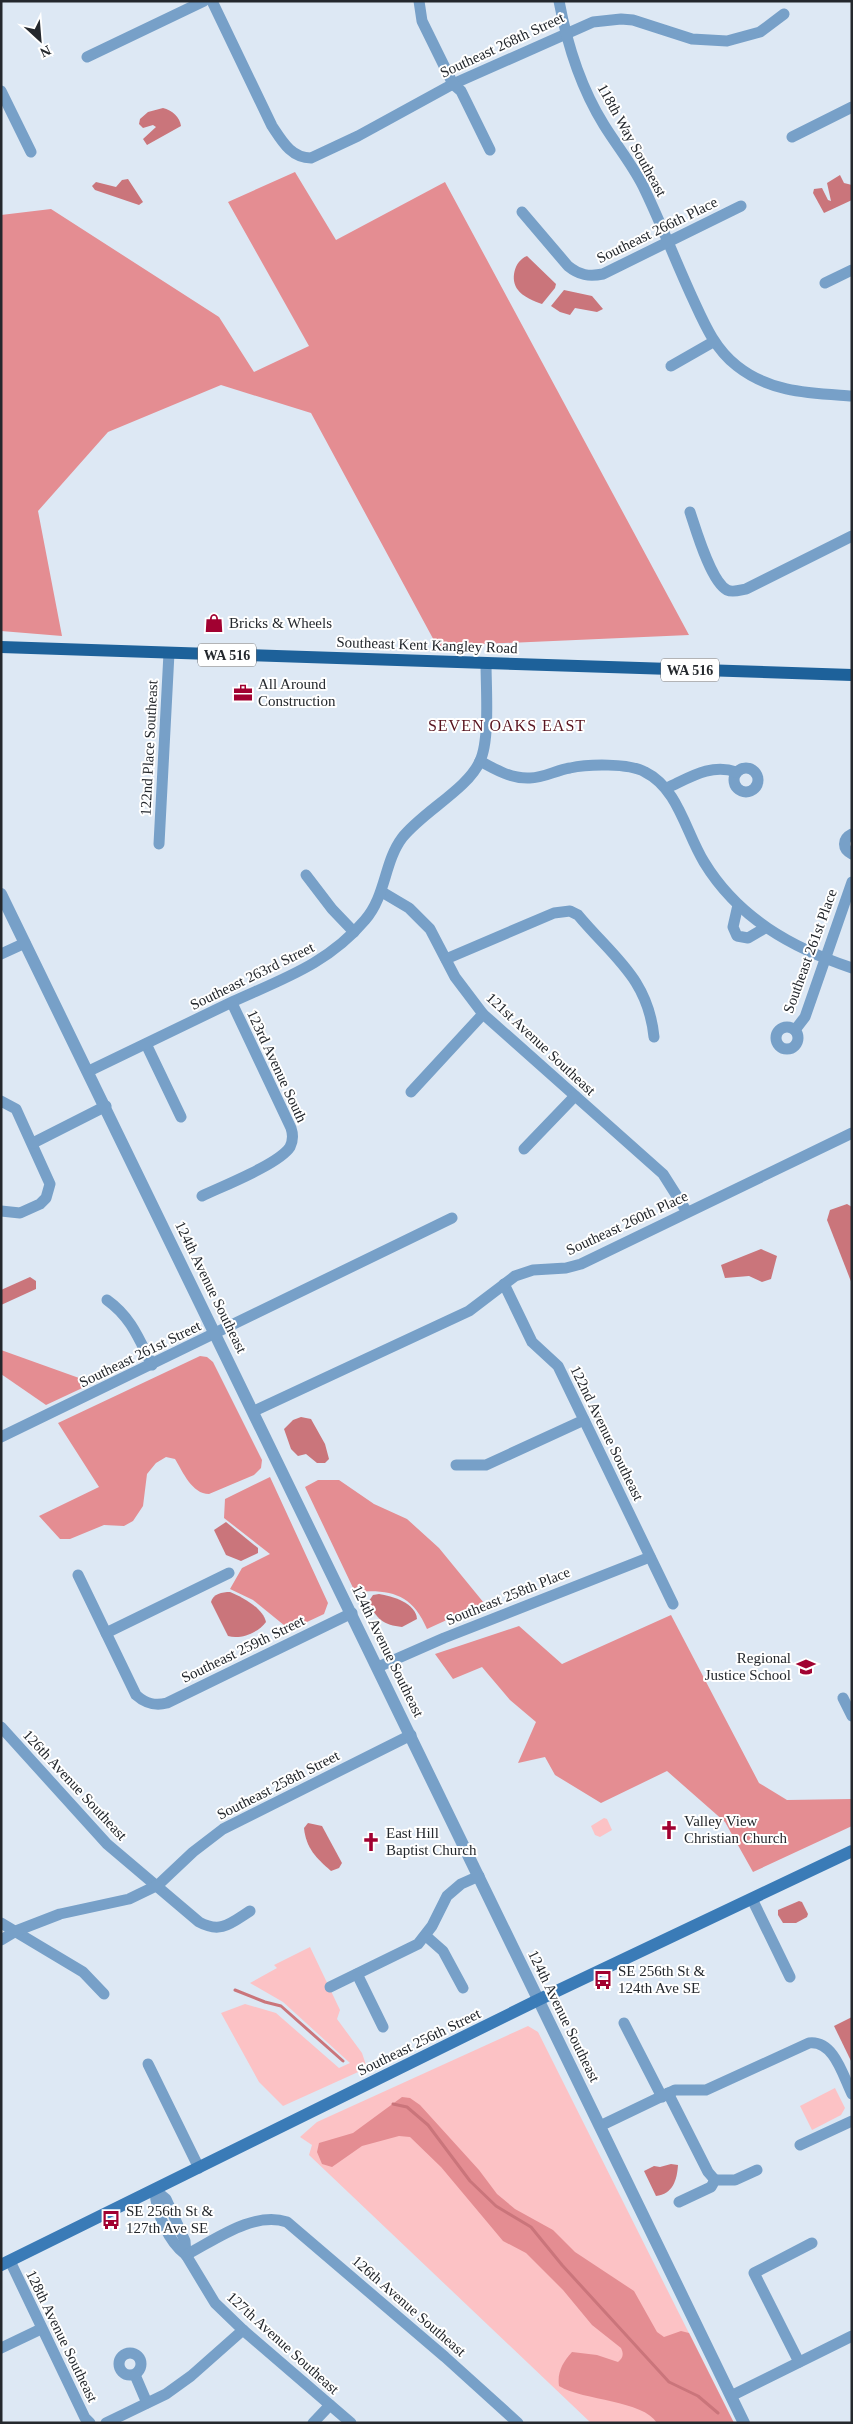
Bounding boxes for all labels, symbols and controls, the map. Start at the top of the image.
street label: Southeast 268th Street [437,9,567,81]
north arrow [15,15,65,65]
text: N [38,42,53,60]
street label: 118th Way Southeast [594,81,670,200]
street label: Southeast 266th Place [594,194,720,266]
shop icon: Bricks & Wheels [203,612,225,634]
place label: Bricks & Wheels [229,615,332,631]
street label: Southeast Kent Kangley Road [336,634,518,656]
road number: WA 516 [198,644,256,666]
road number: WA 516 [661,658,719,682]
place label: All Around Construction [258,676,336,709]
street label: 122nd Place Southeast [137,679,161,816]
office icon: All Around Construction [232,682,254,704]
district label: SEVEN OAKS EAST [428,717,586,734]
street label: Southeast 261st Place [780,886,840,1015]
street label: Southeast 263rd Street [187,939,317,1013]
street label: 121st Avenue Southeast [483,989,599,1099]
street label: 123rd Avenue South [244,1007,310,1125]
street label: Southeast 260th Place [564,1188,691,1258]
street label: 124th Avenue Southeast [172,1218,250,1356]
street label: Southeast 261st Street [77,1317,204,1390]
street label: 122nd Avenue Southeast [567,1363,647,1504]
street label: Southeast 258th Place [444,1564,573,1628]
street label: 124th Avenue Southeast [349,1582,427,1720]
street label: Southeast 259th Street [179,1612,308,1686]
place label: Regional Justice School [705,1650,791,1683]
school or university icon: Regional Justice School [795,1656,817,1678]
street label: 126th Avenue Southeast [20,1727,131,1844]
street label: Southeast 258th Street [214,1747,343,1823]
place label: Valley View Christian Church [684,1813,787,1846]
church icon: Valley View Christian Church [658,1819,680,1841]
place label: East Hill Baptist Church [386,1825,477,1858]
church icon: East Hill Baptist Church [360,1831,382,1853]
street label: 124th Avenue Southeast [525,1947,603,2085]
place label: SE 256th St & 124th Ave SE [618,1963,705,1996]
bus stop icon: SE 256th St & 124th Ave SE [592,1969,614,1991]
street label: Southeast 256th Street [355,2005,484,2079]
place label: SE 256th St & 127th Ave SE [126,2203,213,2236]
bus stop icon: SE 256th St & 127th Ave SE [100,2209,122,2231]
street label: 126th Avenue Southeast [349,2252,469,2360]
street label: 128th Avenue Southeast [23,2267,101,2405]
street label: 127th Avenue Southeast [224,2289,343,2398]

